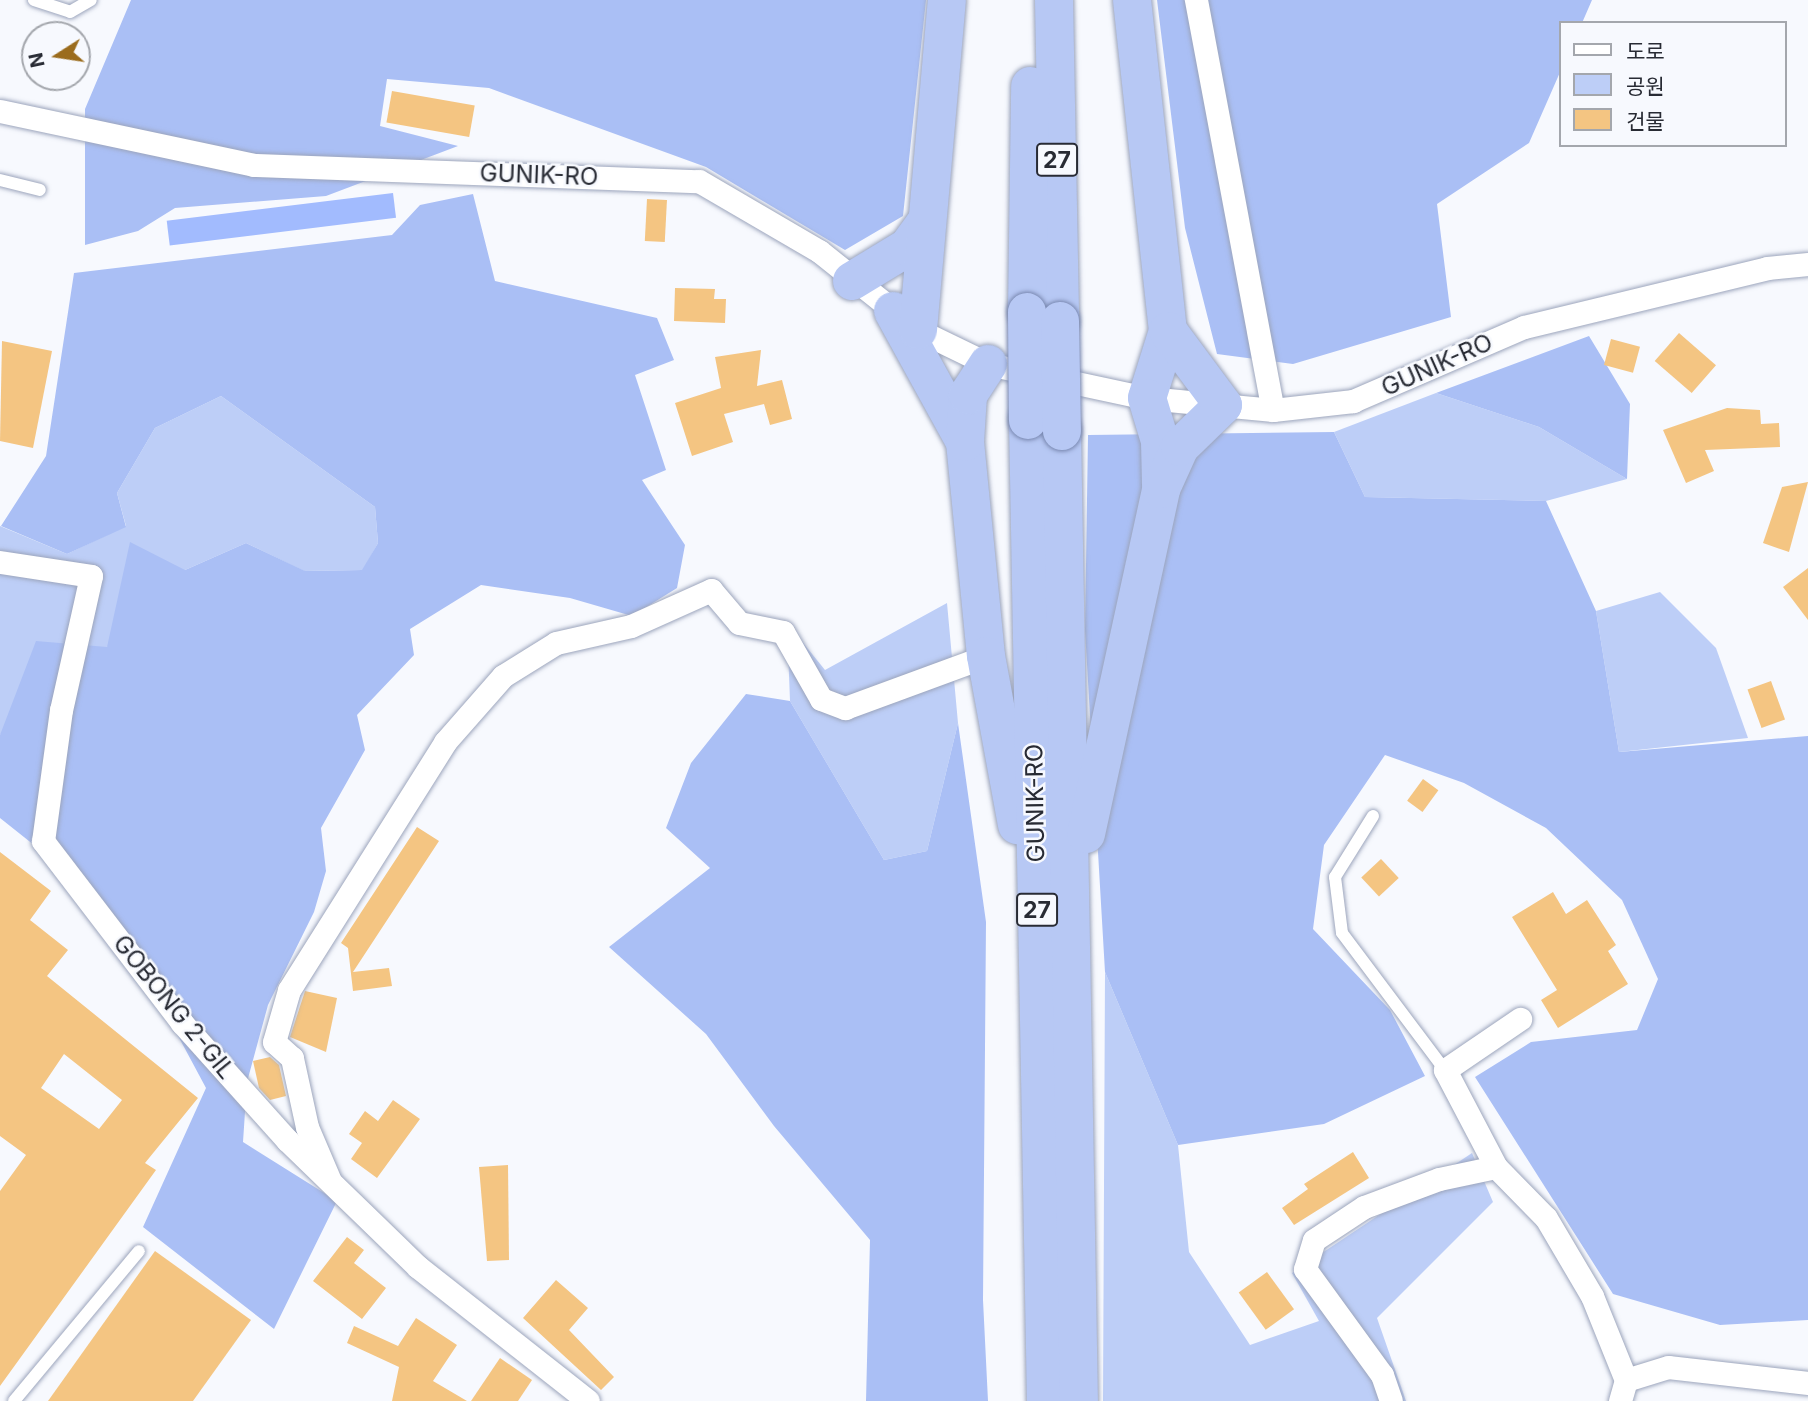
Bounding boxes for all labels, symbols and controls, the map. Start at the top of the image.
north arrow [21,21,91,91]
legend [1560,21,1787,147]
text: 도로 [1626,39,1665,64]
text: N [24,51,50,70]
text: 공원 [1626,74,1665,99]
text: 건물 [1626,109,1665,134]
road number: 27 [1036,140,1078,180]
street label: GUNIK-RO [479,159,599,191]
street label: GUNIK-RO [1377,328,1497,402]
street label: GUNIK-RO [1020,743,1050,863]
road number: 27 [1016,890,1058,930]
street label: GOBONG 2-GIL [107,929,241,1085]

